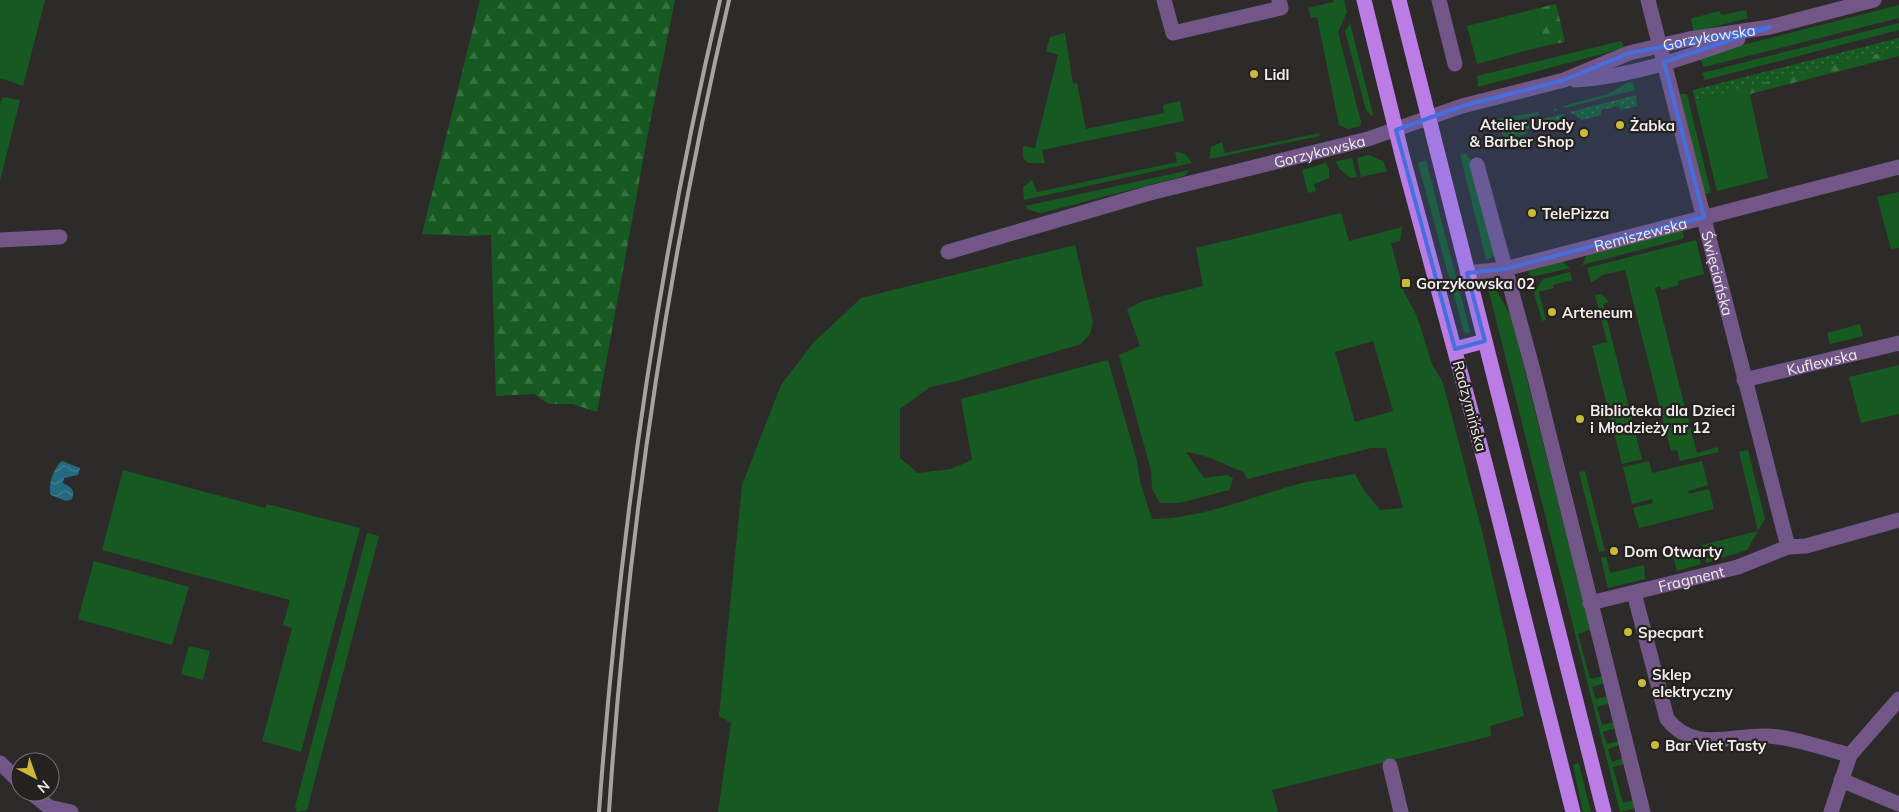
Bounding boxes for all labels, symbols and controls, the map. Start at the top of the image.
street label: Gorzykowska [1661,20,1757,54]
place label: Lidl [1264,65,1290,84]
marker: Lidl [1248,68,1260,80]
place label: Atelier Urody & Barber Shop [1470,115,1575,151]
place label: Żabka [1630,116,1675,135]
marker: Żabka [1614,119,1626,131]
marker: Atelier Urody & Barber Shop [1578,127,1590,139]
street label: Gorzykowska [1272,131,1367,172]
place label: TelePizza [1542,204,1609,223]
marker: TelePizza [1526,207,1538,219]
street label: Remiszewska [1592,213,1689,255]
street label: Święciańska [1698,229,1738,318]
place label: Gorzykowska 02 [1416,274,1535,293]
marker: Gorzykowska 02 [1400,277,1412,289]
place label: Arteneum [1562,303,1633,322]
marker: Arteneum [1546,306,1558,318]
street label: Kuflewska [1785,344,1859,379]
street label: Radzymińska [1449,358,1491,454]
place label: Biblioteka dla Dzieci i Młodzieży nr 12 [1590,401,1735,437]
marker: Biblioteka dla Dzieci i Młodzieży nr 12 [1574,413,1586,425]
place label: Dom Otwarty [1624,542,1723,561]
marker: Dom Otwarty [1608,545,1620,557]
street label: Fragment [1656,561,1726,596]
place label: Specpart [1638,623,1704,642]
marker: Specpart [1622,626,1634,638]
place label: Sklep elektryczny [1652,665,1734,701]
marker: Sklep elektryczny [1636,677,1648,689]
place label: Bar Viet Tasty [1665,736,1767,755]
marker: Bar Viet Tasty [1649,739,1661,751]
north arrow [10,752,60,802]
text: N [34,777,53,797]

